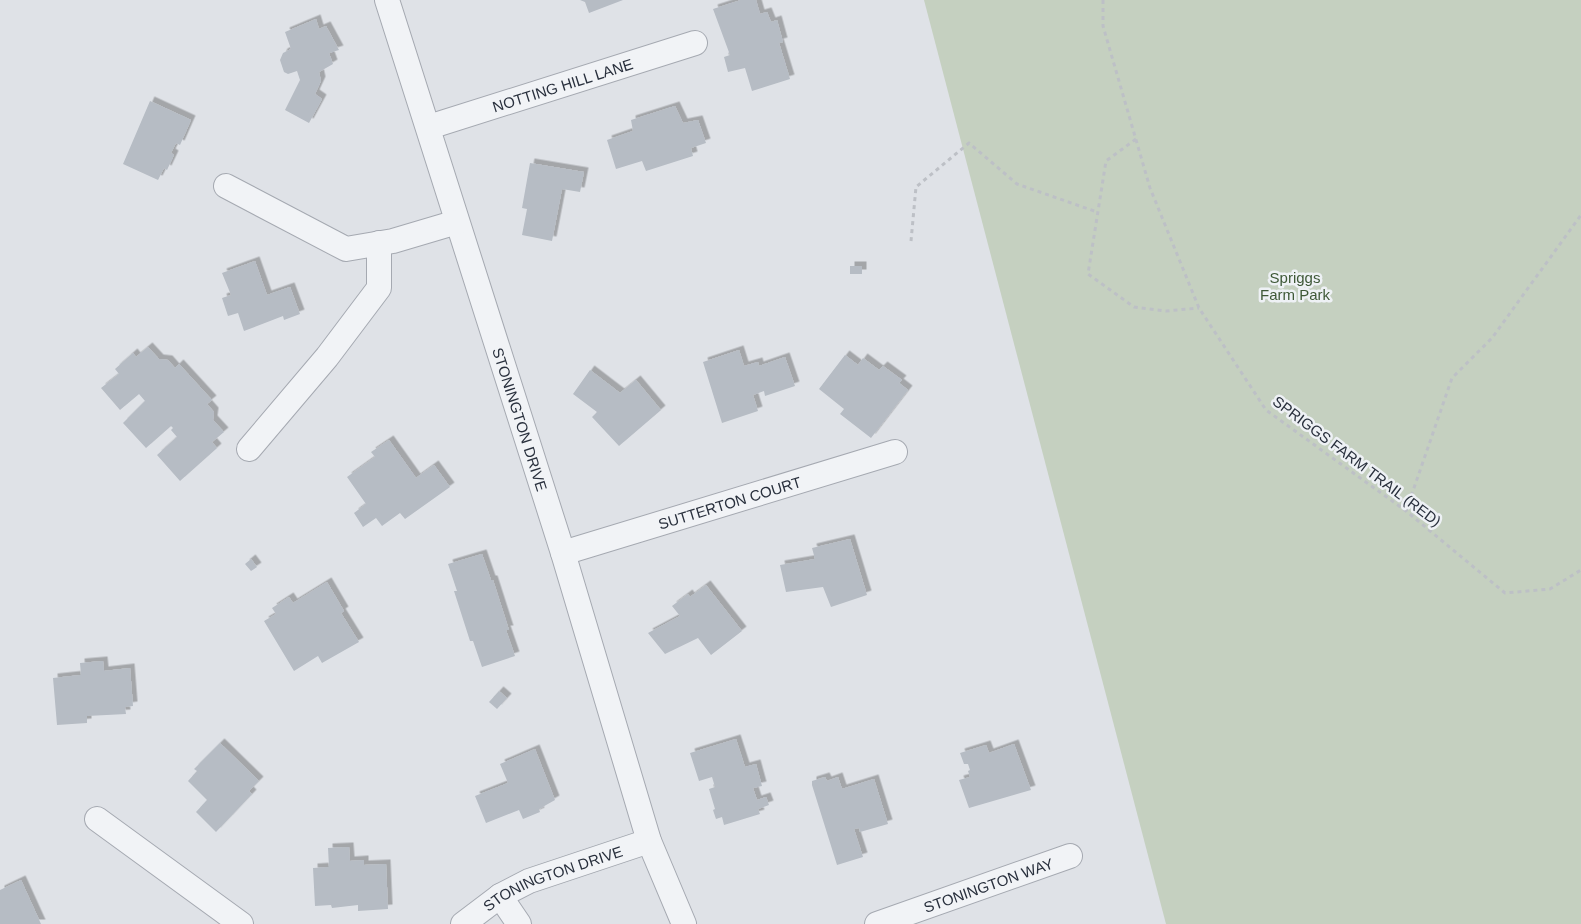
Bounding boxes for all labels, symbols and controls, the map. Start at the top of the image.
street label: NOTTING HILL LANE [490,55,635,115]
park label: Spriggs Farm Park [1260,269,1330,303]
street label: STONINGTON DRIVE [490,345,551,493]
street label: SPRIGGS FARM TRAIL (RED) [1270,392,1444,530]
street label: SUTTERTON COURT [656,473,803,532]
street label: STONINGTON DRIVE [480,842,624,914]
street label: STONINGTON WAY [921,854,1055,915]

